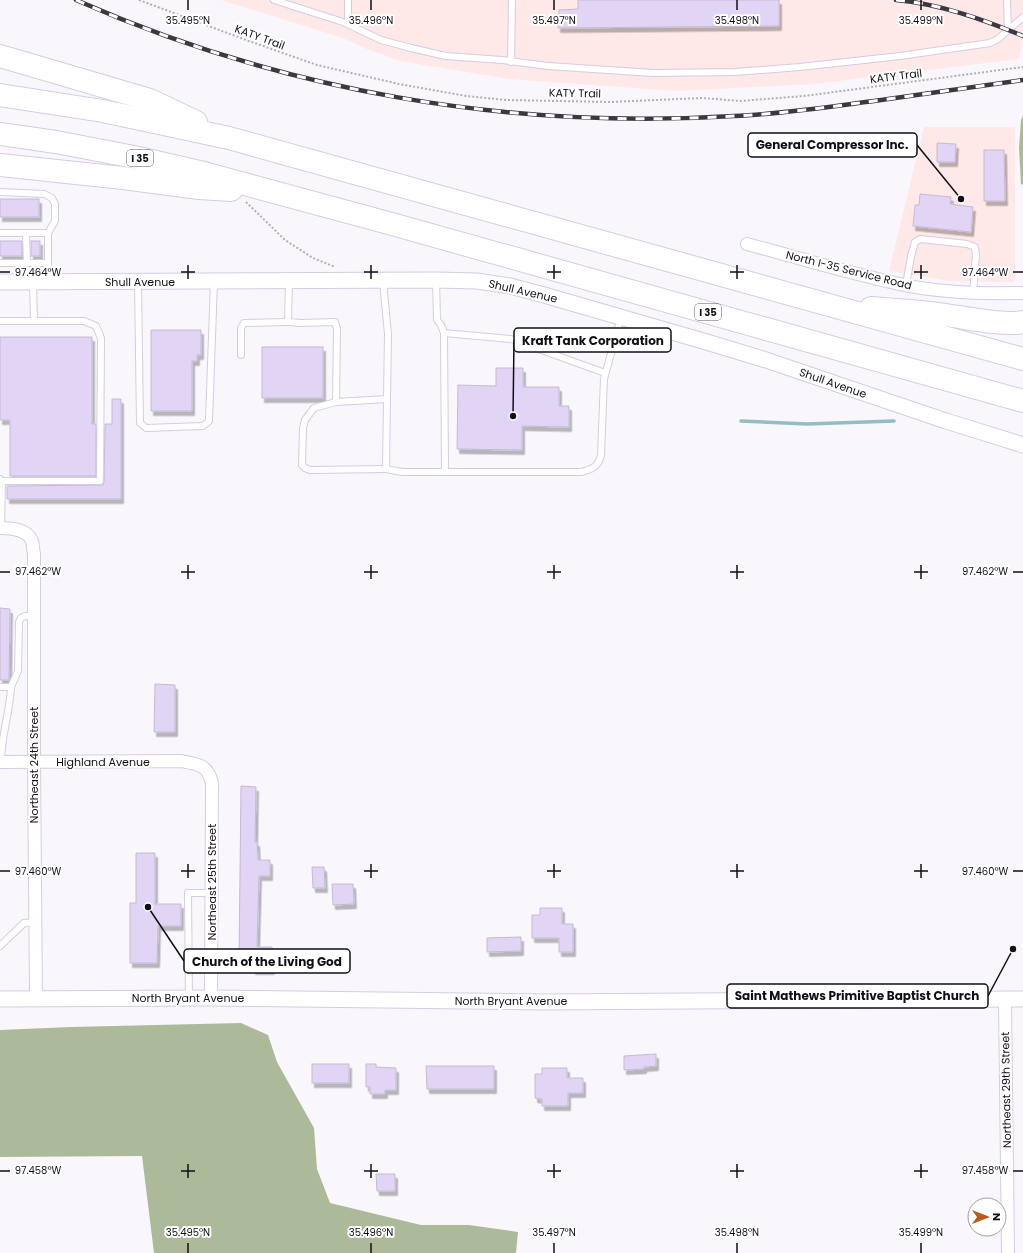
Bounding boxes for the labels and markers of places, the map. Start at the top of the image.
callout: General Compressor Inc. [748,133,917,157]
callout: Kraft Tank Corporation [514,328,671,352]
callout: Church of the Living God [184,949,350,973]
callout: Saint Mathews Primitive Baptist Church [727,984,988,1008]

